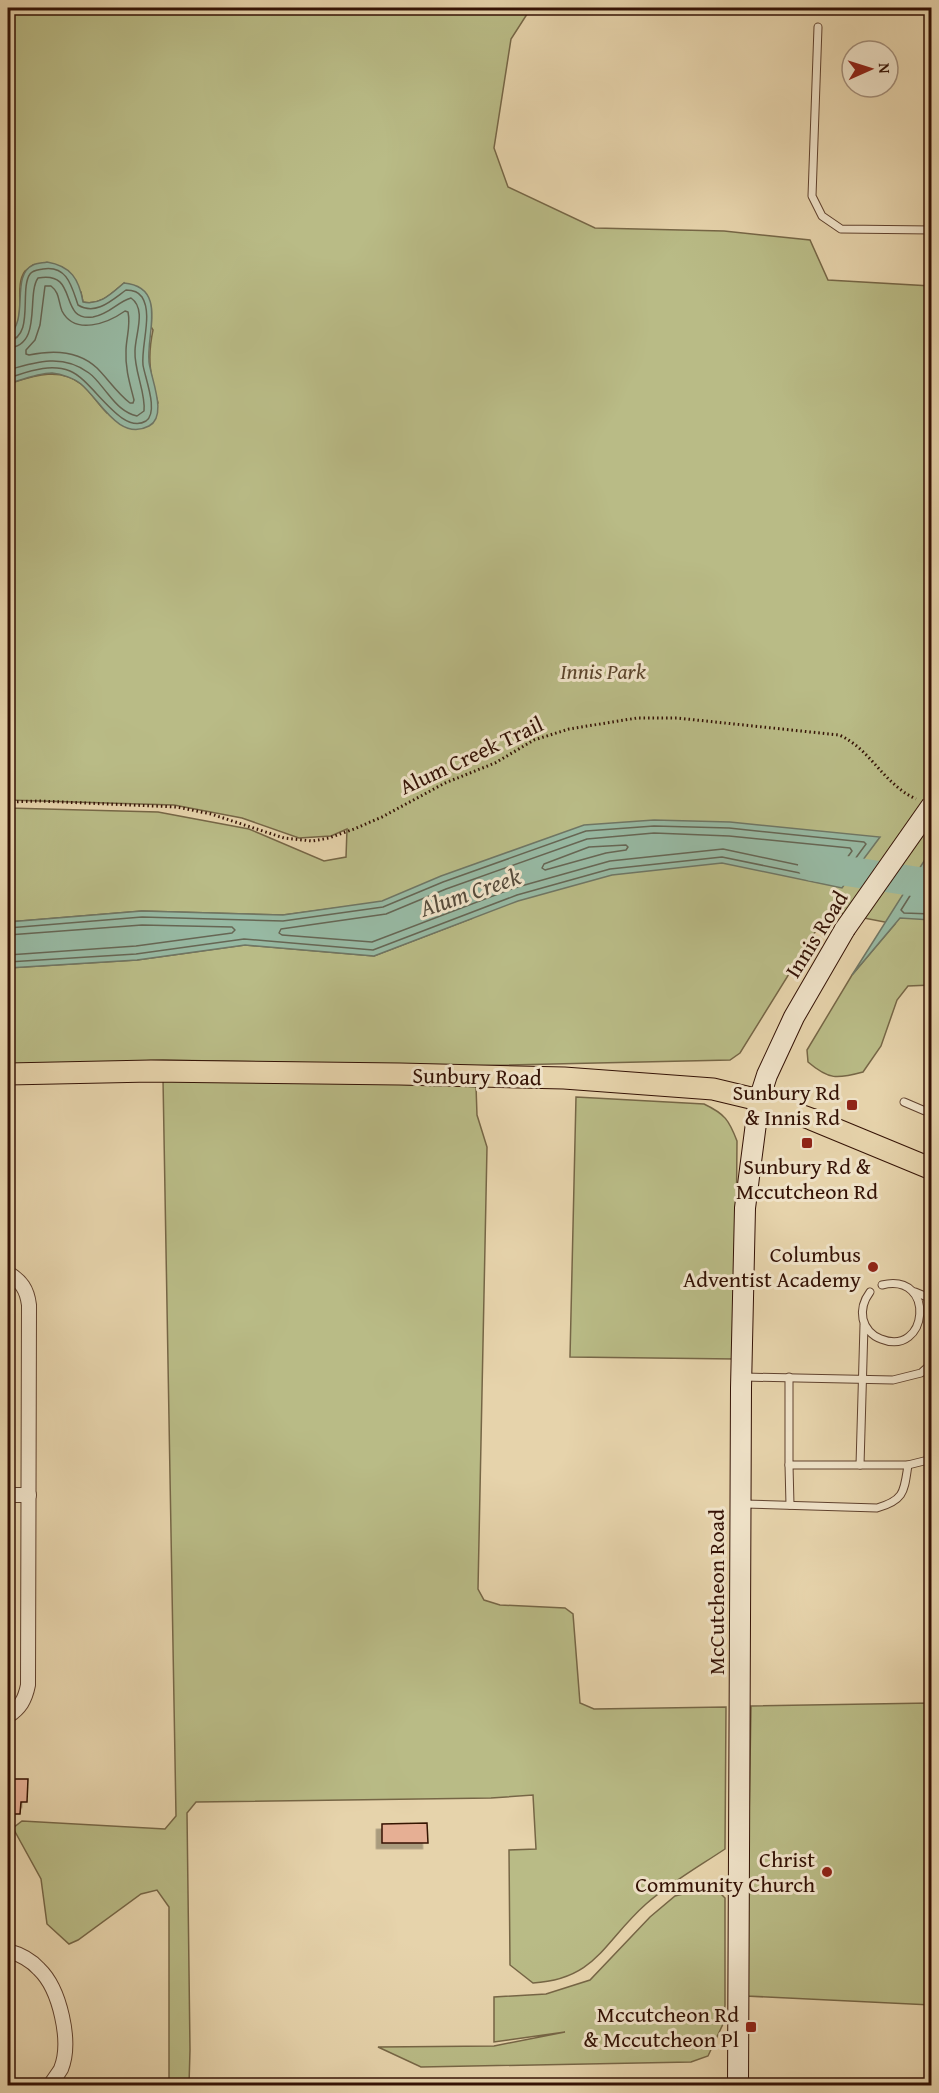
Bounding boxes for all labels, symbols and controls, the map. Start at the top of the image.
north arrow [840,39,900,99]
text: N [873,62,897,74]
park label: Innis Park [560,655,647,687]
street label: Alum Creek Trail [394,708,548,802]
water label: Alum Creek [414,858,525,926]
street label: Innis Road [777,884,855,984]
street label: Sunbury Road [412,1059,542,1093]
place label: Sunbury Rd & Innis Rd [732,1076,840,1133]
marker: Sunbury Rd & Innis Rd [845,1098,859,1112]
marker: Sunbury Rd & Mccutcheon Rd [800,1136,814,1150]
place label: Sunbury Rd & Mccutcheon Rd [736,1150,878,1207]
place label: Columbus Adventist Academy [683,1238,861,1295]
marker: Columbus Adventist Academy [866,1260,880,1274]
street label: McCutcheon Road [700,1509,732,1675]
place label: Christ Community Church [635,1843,816,1900]
marker: Christ Community Church [820,1865,834,1879]
place label: Mccutcheon Rd & Mccutcheon Pl [584,1998,739,2055]
marker: Mccutcheon Rd & Mccutcheon Pl [744,2020,758,2034]

